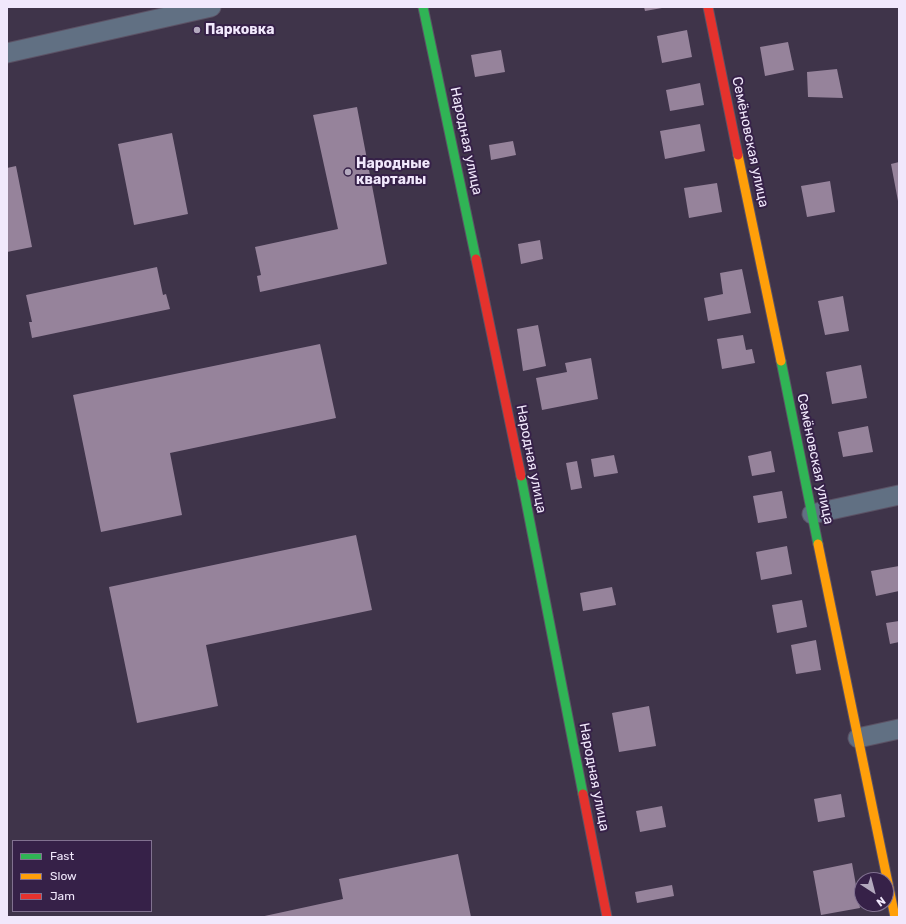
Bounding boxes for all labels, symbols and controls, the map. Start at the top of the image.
place label: Парковка [205,22,274,38]
marker: Парковка [192,25,202,35]
street label: Семёновская улица [728,75,772,209]
street label: Народная улица [446,85,486,197]
place label: Народные кварталы [356,156,430,188]
marker: Народные кварталы [343,167,353,177]
street label: Семёновская улица [793,392,837,526]
street label: Народная улица [512,403,550,515]
street label: Народная улица [575,721,613,833]
legend [12,840,152,912]
text: Fast [50,849,74,863]
text: Slow [50,869,77,883]
north arrow [854,872,894,912]
text: Jam [50,889,75,903]
text: N [874,894,888,909]

